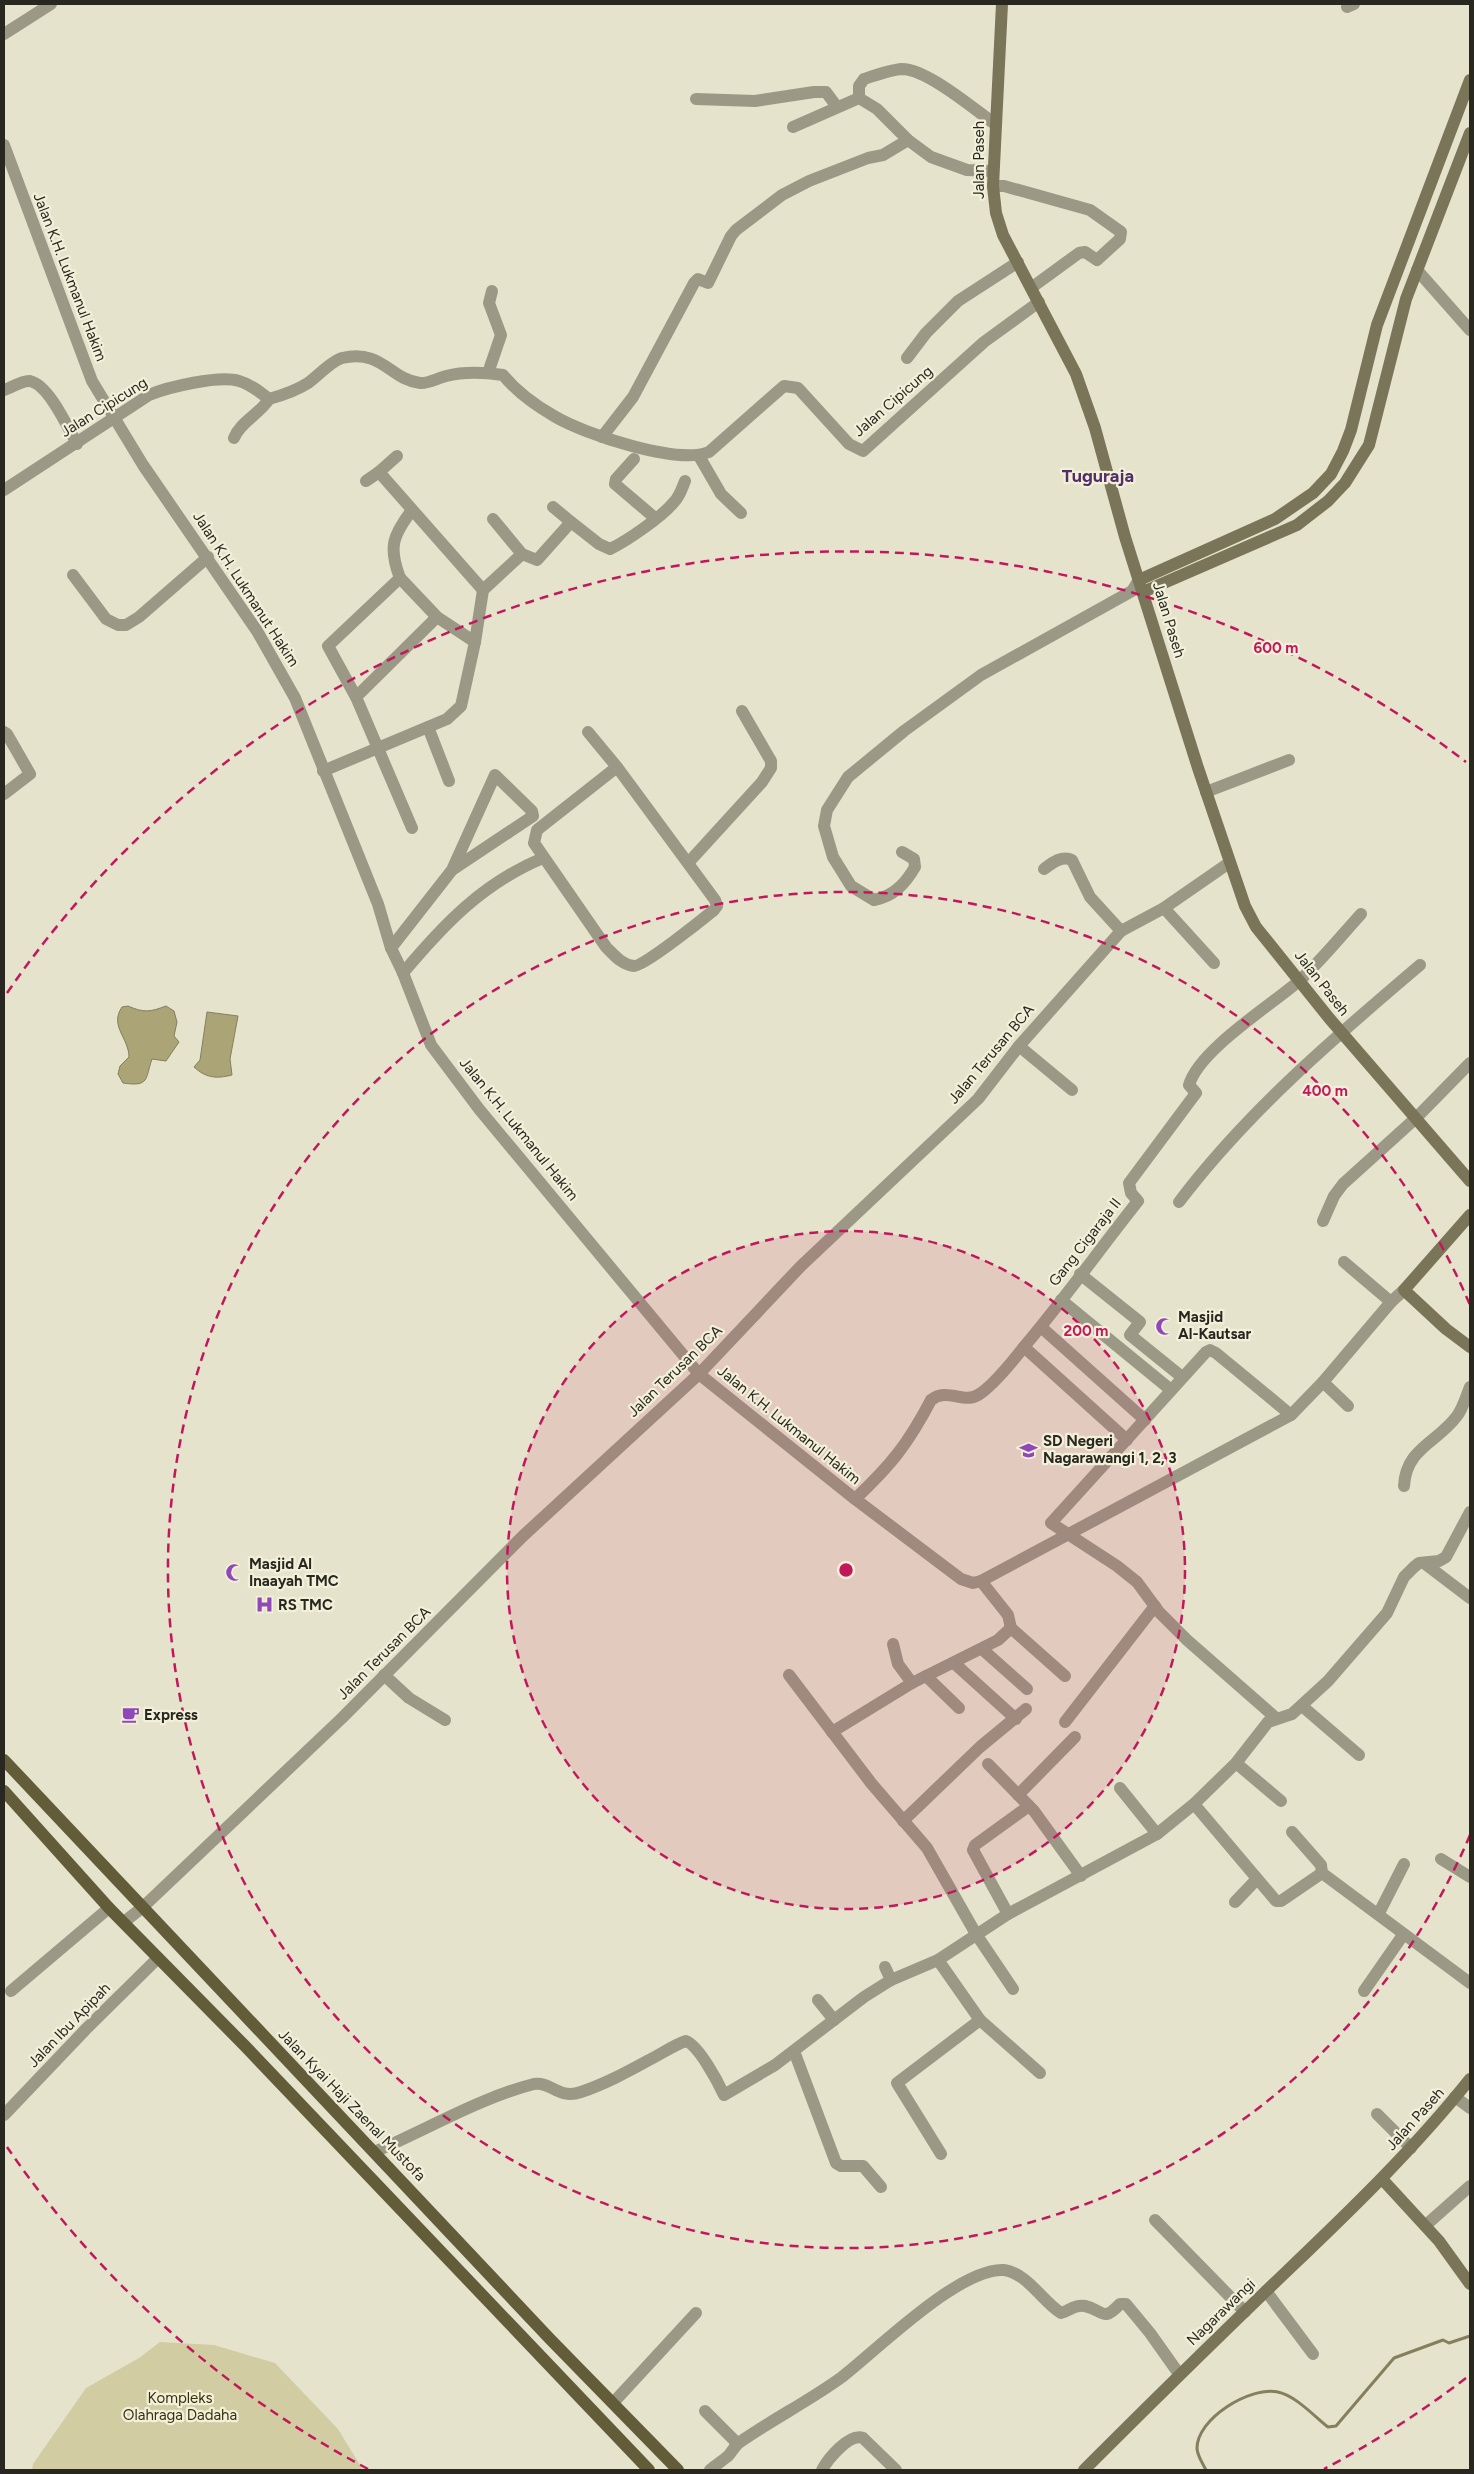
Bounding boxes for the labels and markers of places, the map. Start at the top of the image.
place label: Masjid Al-Kautsar [1178,1308,1252,1343]
mosque icon: Masjid Al-Kautsar [1154,1316,1174,1336]
place label: SD Negeri Nagarawangi 1, 2, 3 [1043,1432,1177,1467]
school or university icon: SD Negeri Nagarawangi 1, 2, 3 [1019,1440,1039,1460]
place label: Masjid Al Inaayah TMC [249,1555,339,1590]
centre of rings [837,1561,855,1579]
mosque icon: Masjid Al Inaayah TMC [225,1563,245,1583]
hospital icon: RS TMC [254,1595,274,1615]
place label: RS TMC [278,1596,333,1614]
cafe icon: Express [120,1705,140,1725]
place label: Express [144,1706,198,1724]

